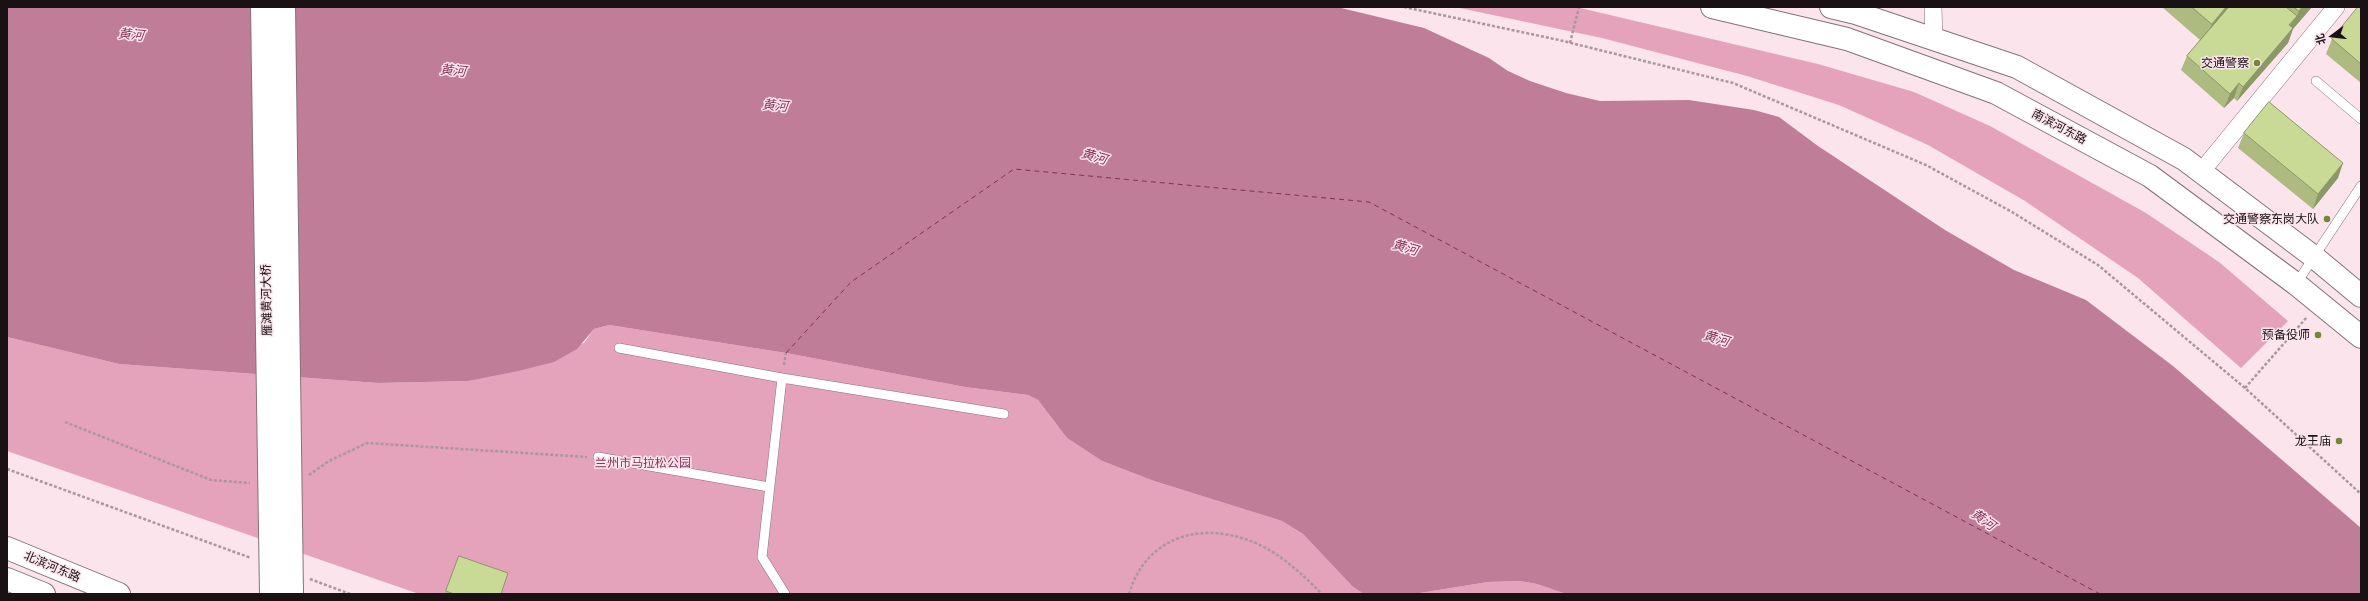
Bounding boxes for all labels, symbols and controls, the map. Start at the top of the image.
north arrow [2312,16,2352,56]
water label: 黄河 [117,26,145,44]
text: 北 [2312,32,2329,46]
place label: 交通警察 [2201,56,2249,70]
marker: 交通警察 [2252,58,2262,68]
water label: 黄河 [439,62,467,80]
water label: 黄河 [761,97,789,115]
street label: 南滨河东路 [2029,107,2089,147]
water label: 黄河 [1079,146,1109,168]
place label: 交通警察东岗大队 [2223,212,2319,226]
marker: 交通警察东岗大队 [2322,214,2332,224]
water label: 黄河 [1390,237,1420,259]
street label: 雁滩黄河大桥 [259,264,275,336]
water label: 黄河 [1701,328,1731,350]
place label: 预备役师 [2262,328,2310,342]
marker: 预备役师 [2313,330,2323,340]
place label: 龙王庙 [2295,434,2331,448]
marker: 龙王庙 [2334,436,2344,446]
park label: 兰州市马拉松公园 [595,456,691,470]
water label: 黄河 [1968,506,1998,534]
street label: 北滨河东路 [22,549,82,585]

